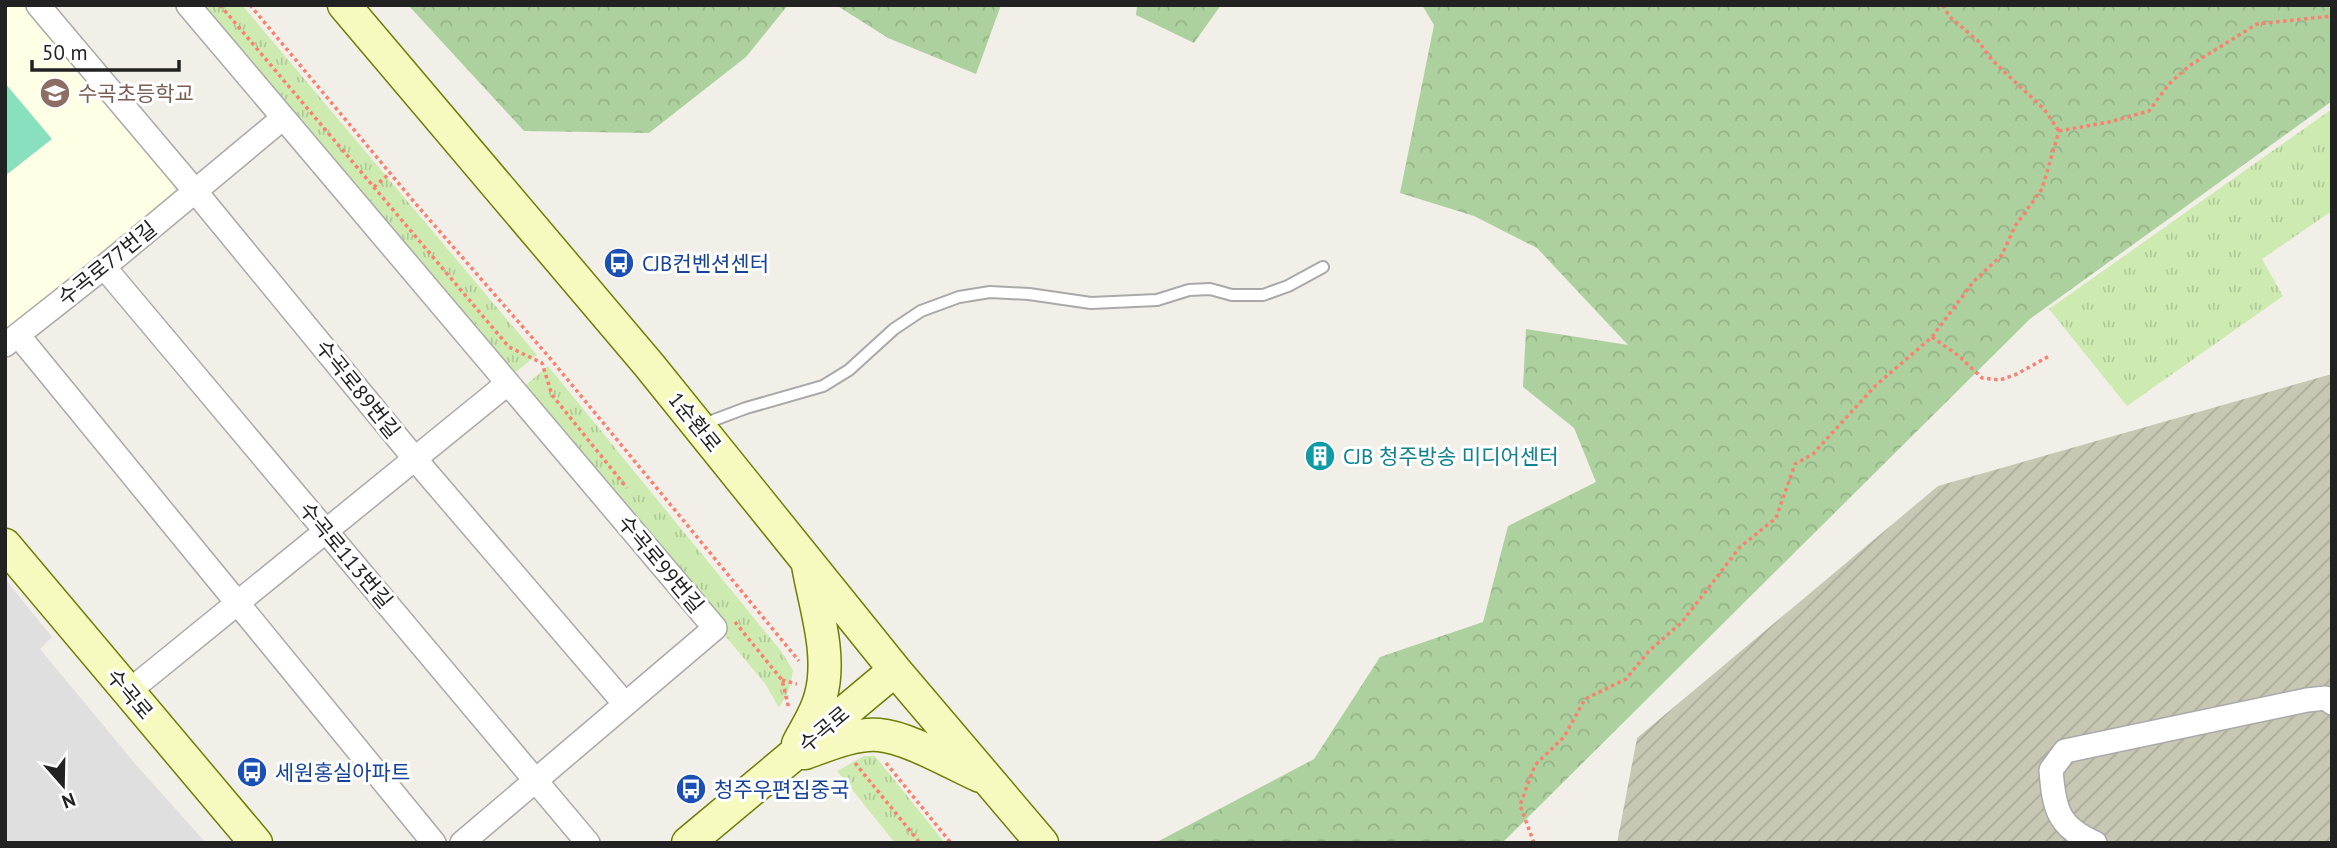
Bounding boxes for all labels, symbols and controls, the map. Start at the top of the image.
scale bar [32,28,178,72]
text: 50 m [42,39,88,66]
school or university icon: 수곡초등학교 [38,76,72,110]
place label: 수곡초등학교 [78,80,194,107]
street label: 수곡로77번길 [52,215,162,311]
bus stop icon: CJB컨벤션센터 [602,246,636,280]
place label: CJB컨벤션센터 [642,250,769,277]
street label: 수곡로89번길 [310,334,406,444]
street label: 1순환로 [663,387,727,457]
building icon: CJB 청주방송 미디어센터 [1303,439,1337,473]
place label: CJB 청주방송 미디어센터 [1343,443,1558,470]
street label: 수곡로113번길 [294,496,398,614]
street label: 수곡로99번길 [612,510,710,618]
street label: 수곡로 [101,663,159,725]
street label: 수곡로 [793,700,855,758]
north arrow [28,750,98,820]
bus stop icon: 세원홍실아파트 [235,755,269,789]
place label: 세원홍실아파트 [275,759,410,786]
bus stop icon: 청주우편집중국 [674,772,708,806]
place label: 청주우편집중국 [714,776,849,803]
text: N [59,788,79,814]

